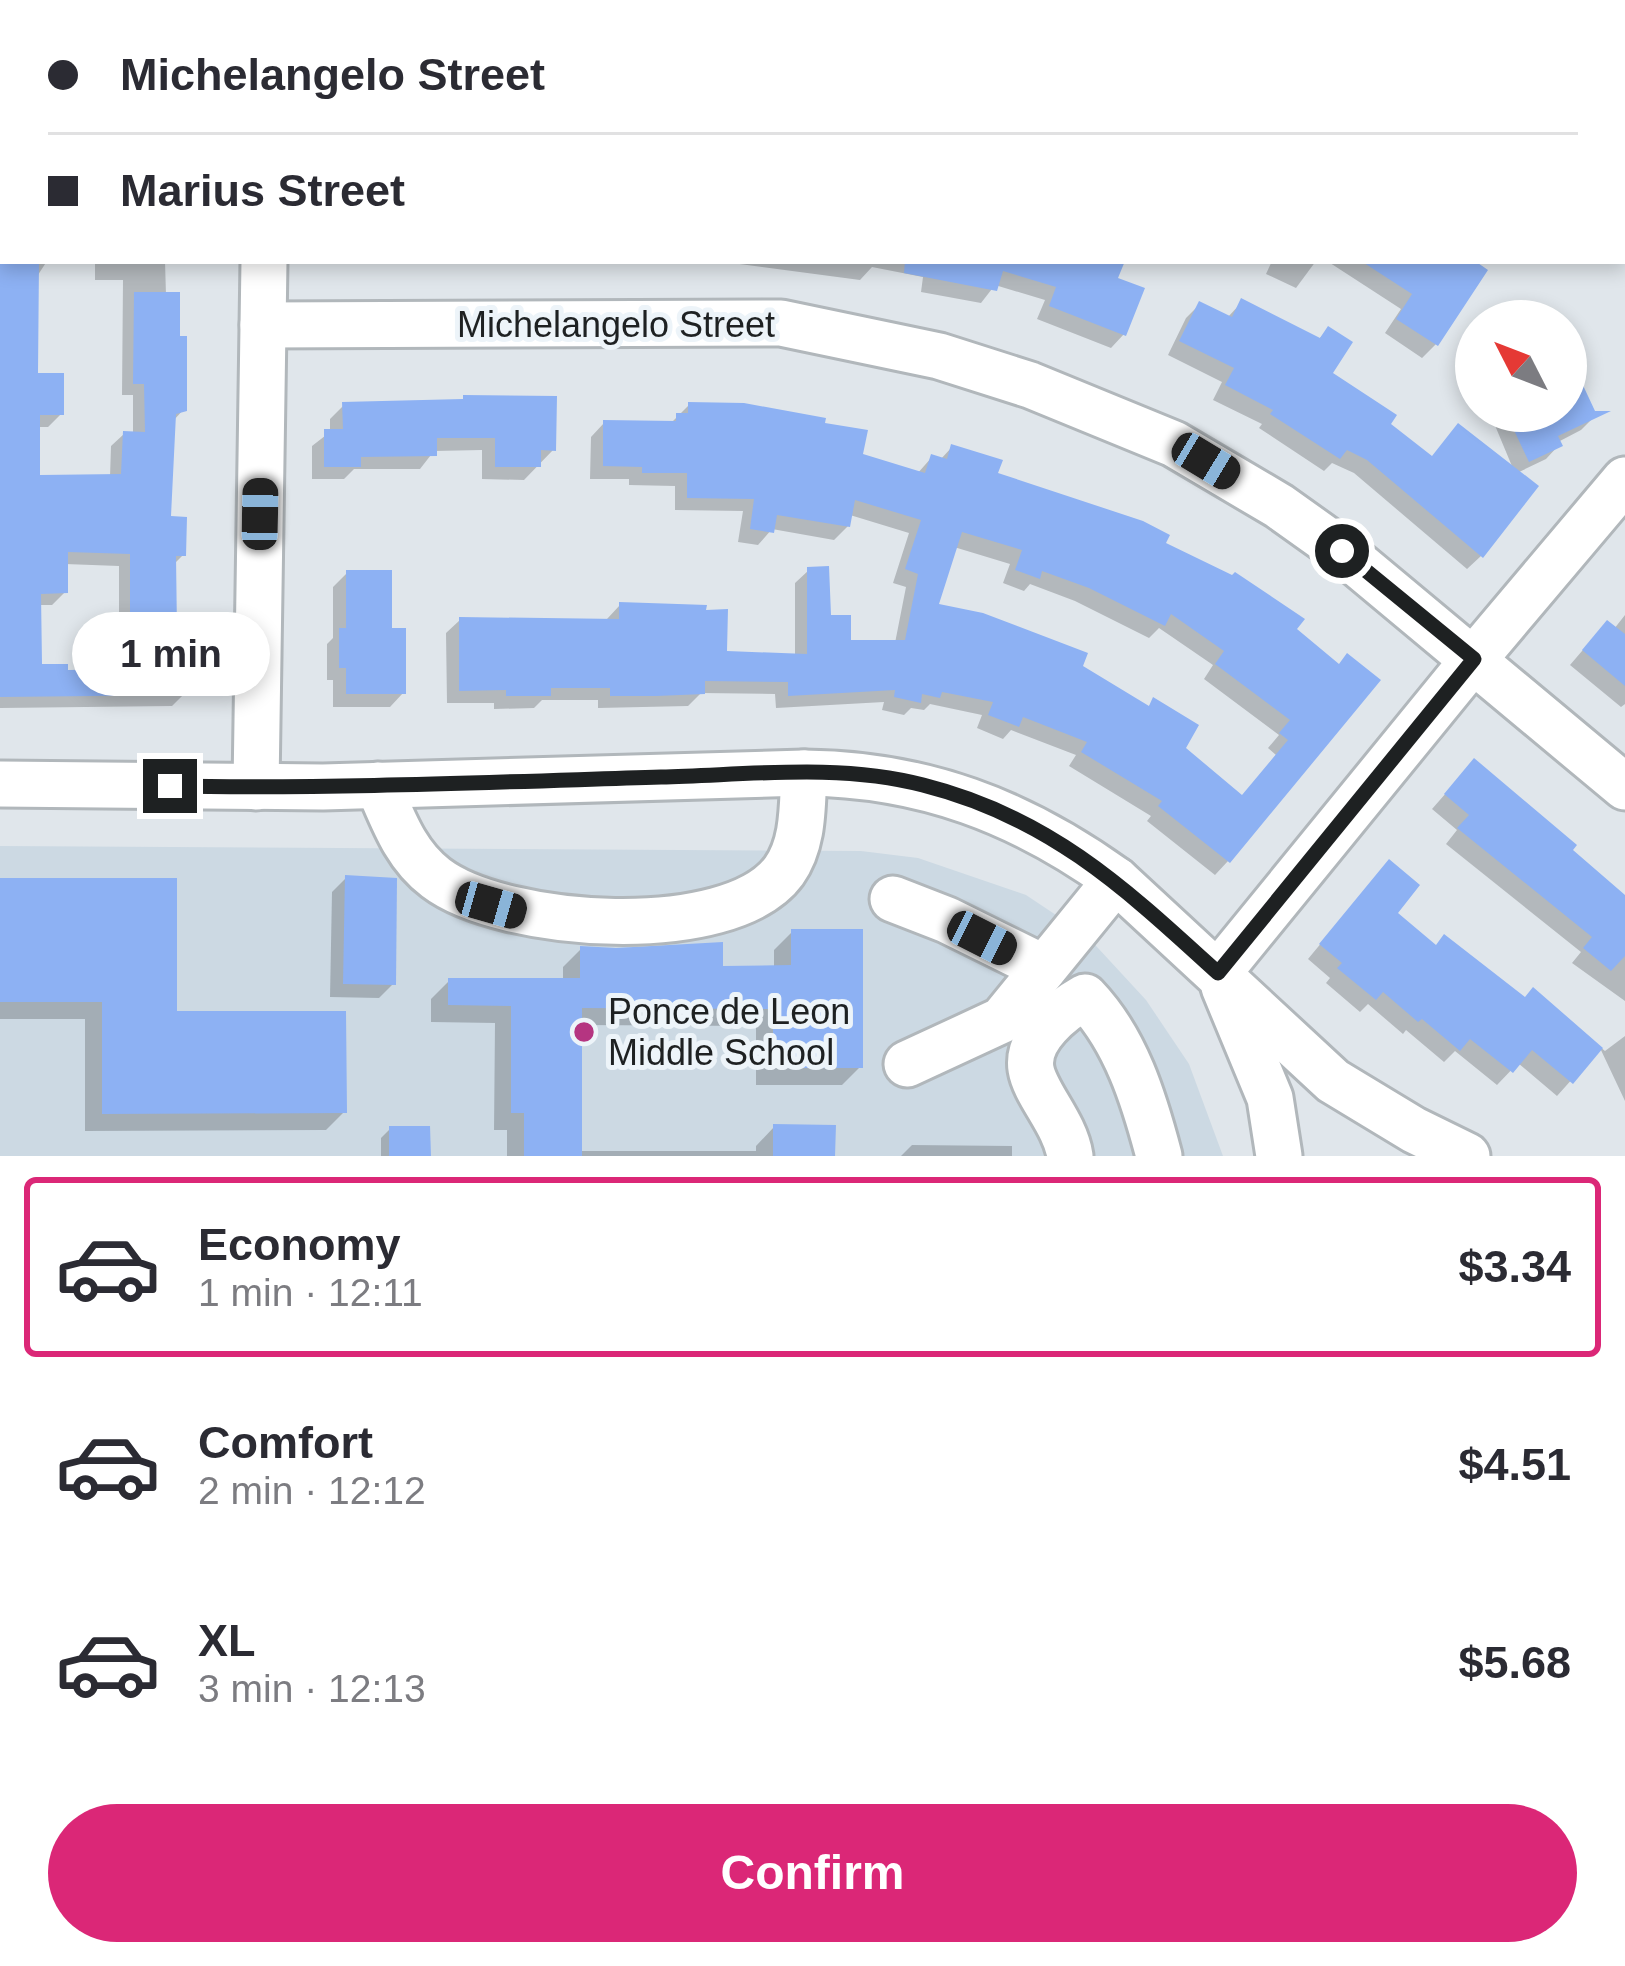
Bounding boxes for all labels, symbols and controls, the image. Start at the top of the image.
text: Michelangelo Street [120,49,545,100]
text: Marius Street [120,165,405,216]
north arrow [1455,300,1587,432]
map controls [1455,300,1587,432]
street label: Michelangelo Street [457,304,775,345]
car [1166,427,1246,495]
car [241,478,279,550]
route start [1315,524,1369,578]
callout: 1 min [71,612,269,696]
text: 1 min [120,632,222,675]
route end [143,759,197,813]
car [451,878,531,932]
car [942,906,1022,970]
place label: Ponce de Leon Middle School [608,991,850,1073]
marker: Ponce de Leon Middle School [571,1019,597,1045]
icon: car [54,1213,162,1321]
text: Economy [198,1219,401,1270]
text: $3.34 [1458,1241,1571,1292]
text: 1 min · 12:11 [198,1271,423,1314]
icon: car [54,1411,162,1519]
text: Comfort [198,1417,373,1468]
text: $4.51 [1458,1439,1571,1490]
text: 2 min · 12:12 [198,1469,426,1512]
icon: car [54,1609,162,1717]
text: XL [198,1615,256,1666]
text: $5.68 [1458,1637,1571,1688]
text: 3 min · 12:13 [198,1667,426,1710]
button: Confirm [48,1804,1577,1942]

